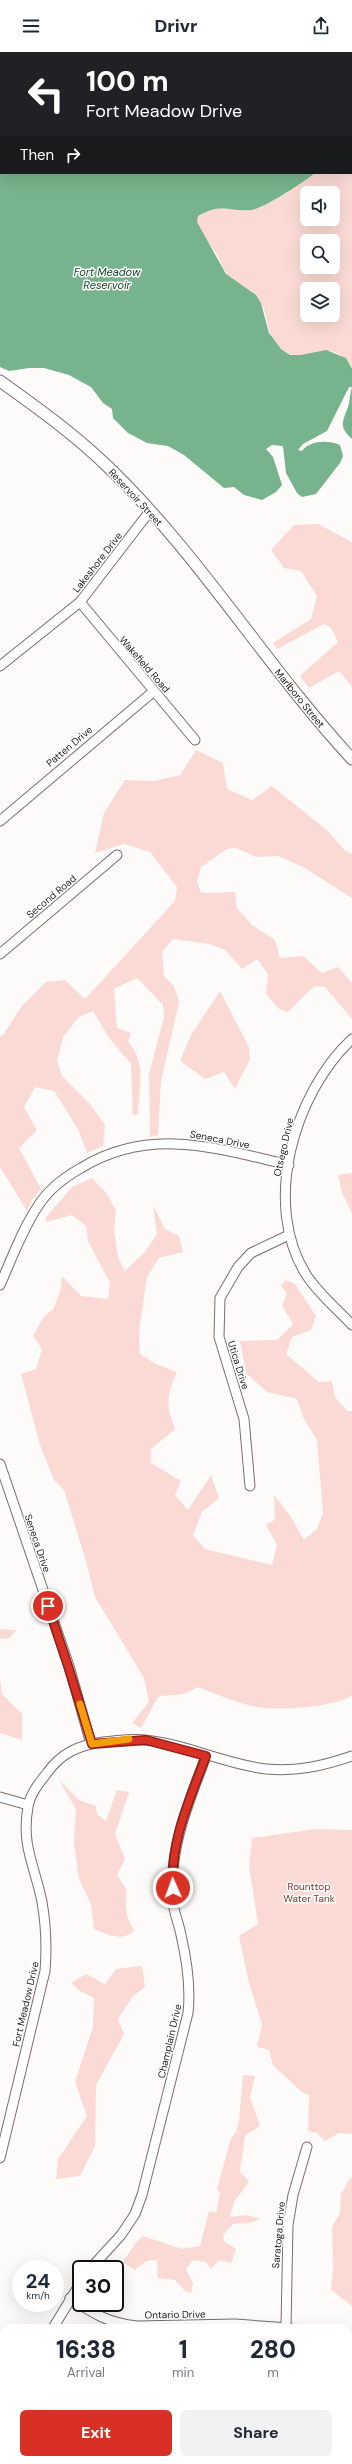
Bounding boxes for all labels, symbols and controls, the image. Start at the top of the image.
text: Drivr [155,14,197,38]
icon: menu [20,15,42,37]
icon: share [310,15,332,37]
text: 100 m [86,63,169,100]
icon: left [20,68,72,120]
text: Fort Meadow Drive [86,99,242,123]
icon: right [62,144,84,166]
text: Then [20,145,54,165]
map controls [300,186,340,322]
button: sound [300,186,340,226]
button: search [300,234,340,274]
water label: Fort Meadow Reservoir [74,265,141,292]
button: layers [300,282,340,322]
street label: Reservoir Street [106,466,166,529]
street label: Lakeshore Drive [70,529,125,595]
street label: Wakefield Road [117,633,173,695]
street label: Marlboro Street [272,666,327,731]
street label: Patten Drive [44,723,95,769]
street label: Second Road [24,872,79,921]
street label: Otsego Drive [270,1116,297,1178]
street label: Seneca Drive [189,1127,251,1152]
street label: Utica Drive [225,1339,252,1391]
street label: Seneca Drive [22,1512,54,1574]
pin [31,1589,65,1623]
icon: arrive [37,1595,59,1617]
position arrow [152,1867,194,1909]
park label: Rounttop Water Tank [283,1880,335,1905]
street label: Fort Meadow Drive [9,1960,42,2048]
street label: Champlain Drive [155,2002,184,2079]
street label: Saratoga Drive [269,2201,288,2269]
speed limit sign: 30 [72,2260,124,2312]
text: 24 [26,2268,50,2294]
text: km/h [26,2289,50,2302]
street label: Ontario Drive [144,2307,206,2322]
text: 16:38 [56,2334,116,2365]
text: 1 [179,2334,188,2365]
text: 280 [250,2334,296,2365]
text: Arrival [67,2364,105,2381]
text: min [172,2364,194,2381]
text: m [267,2364,279,2381]
button: Exit [20,2410,172,2456]
button: Share [180,2410,332,2456]

